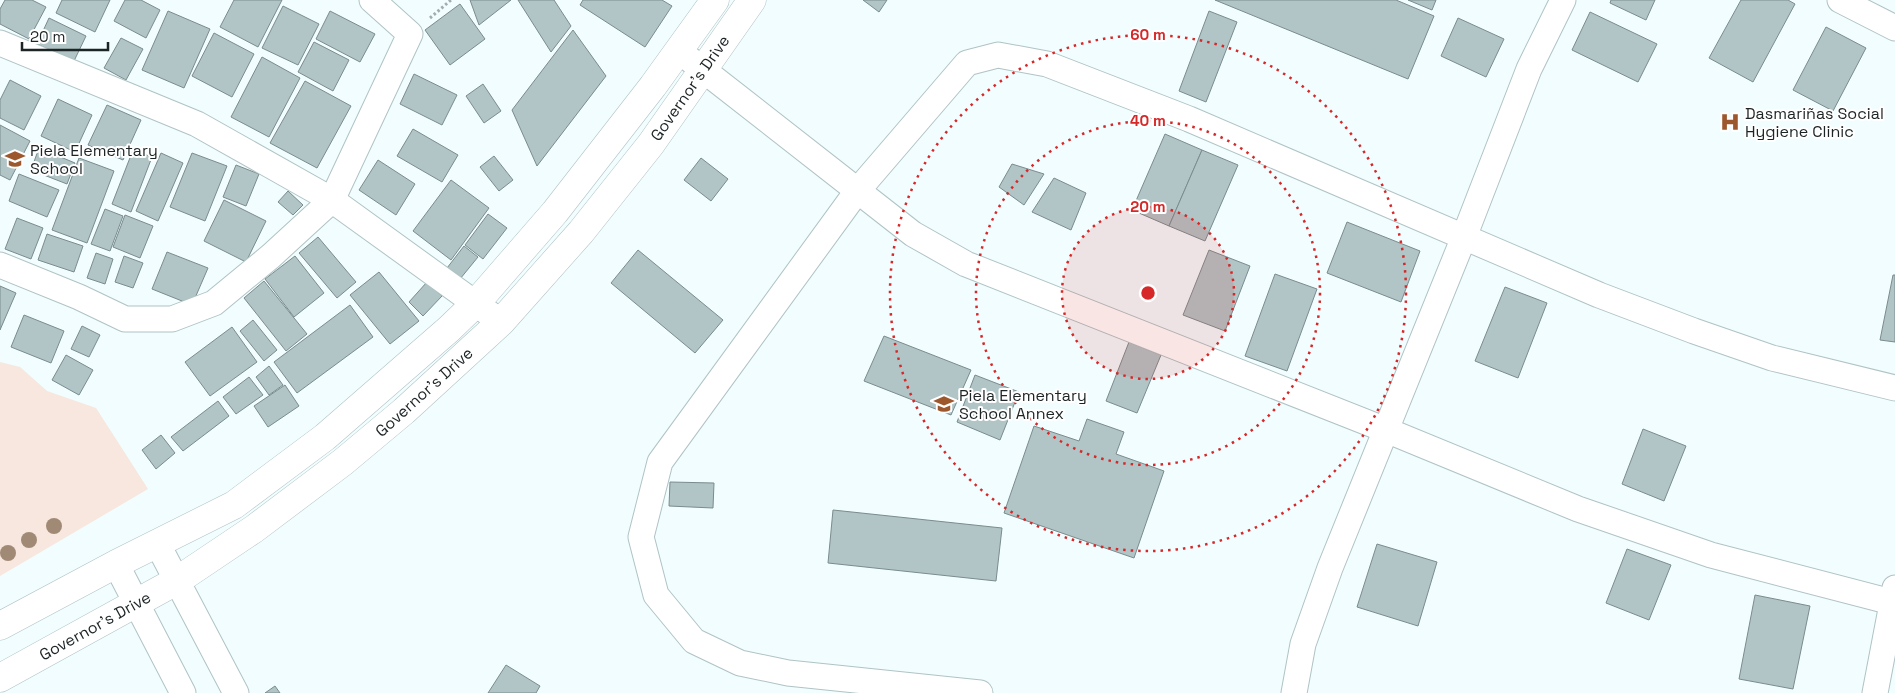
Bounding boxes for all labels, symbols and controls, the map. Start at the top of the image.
scale bar [22,20,109,52]
text: 60 m [1130,25,1166,44]
text: 20 m [30,27,65,46]
street label: Governor's Drive [646,31,734,145]
place label: Dasmariñas Social Hygiene Clinic [1745,103,1884,142]
text: 40 m [1130,111,1166,130]
hospital icon: Dasmariñas Social Hygiene Clinic [1719,111,1741,133]
place label: Piela Elementary School [30,140,158,179]
school or university icon: Piela Elementary School [4,148,26,170]
text: 20 m [1130,197,1166,216]
centre of rings [1139,284,1157,302]
street label: Governor's Drive [371,343,477,441]
place label: Piela Elementary School Annex [959,385,1087,424]
school or university icon: Piela Elementary School Annex [933,393,955,415]
street label: Governor's Drive [35,587,155,665]

